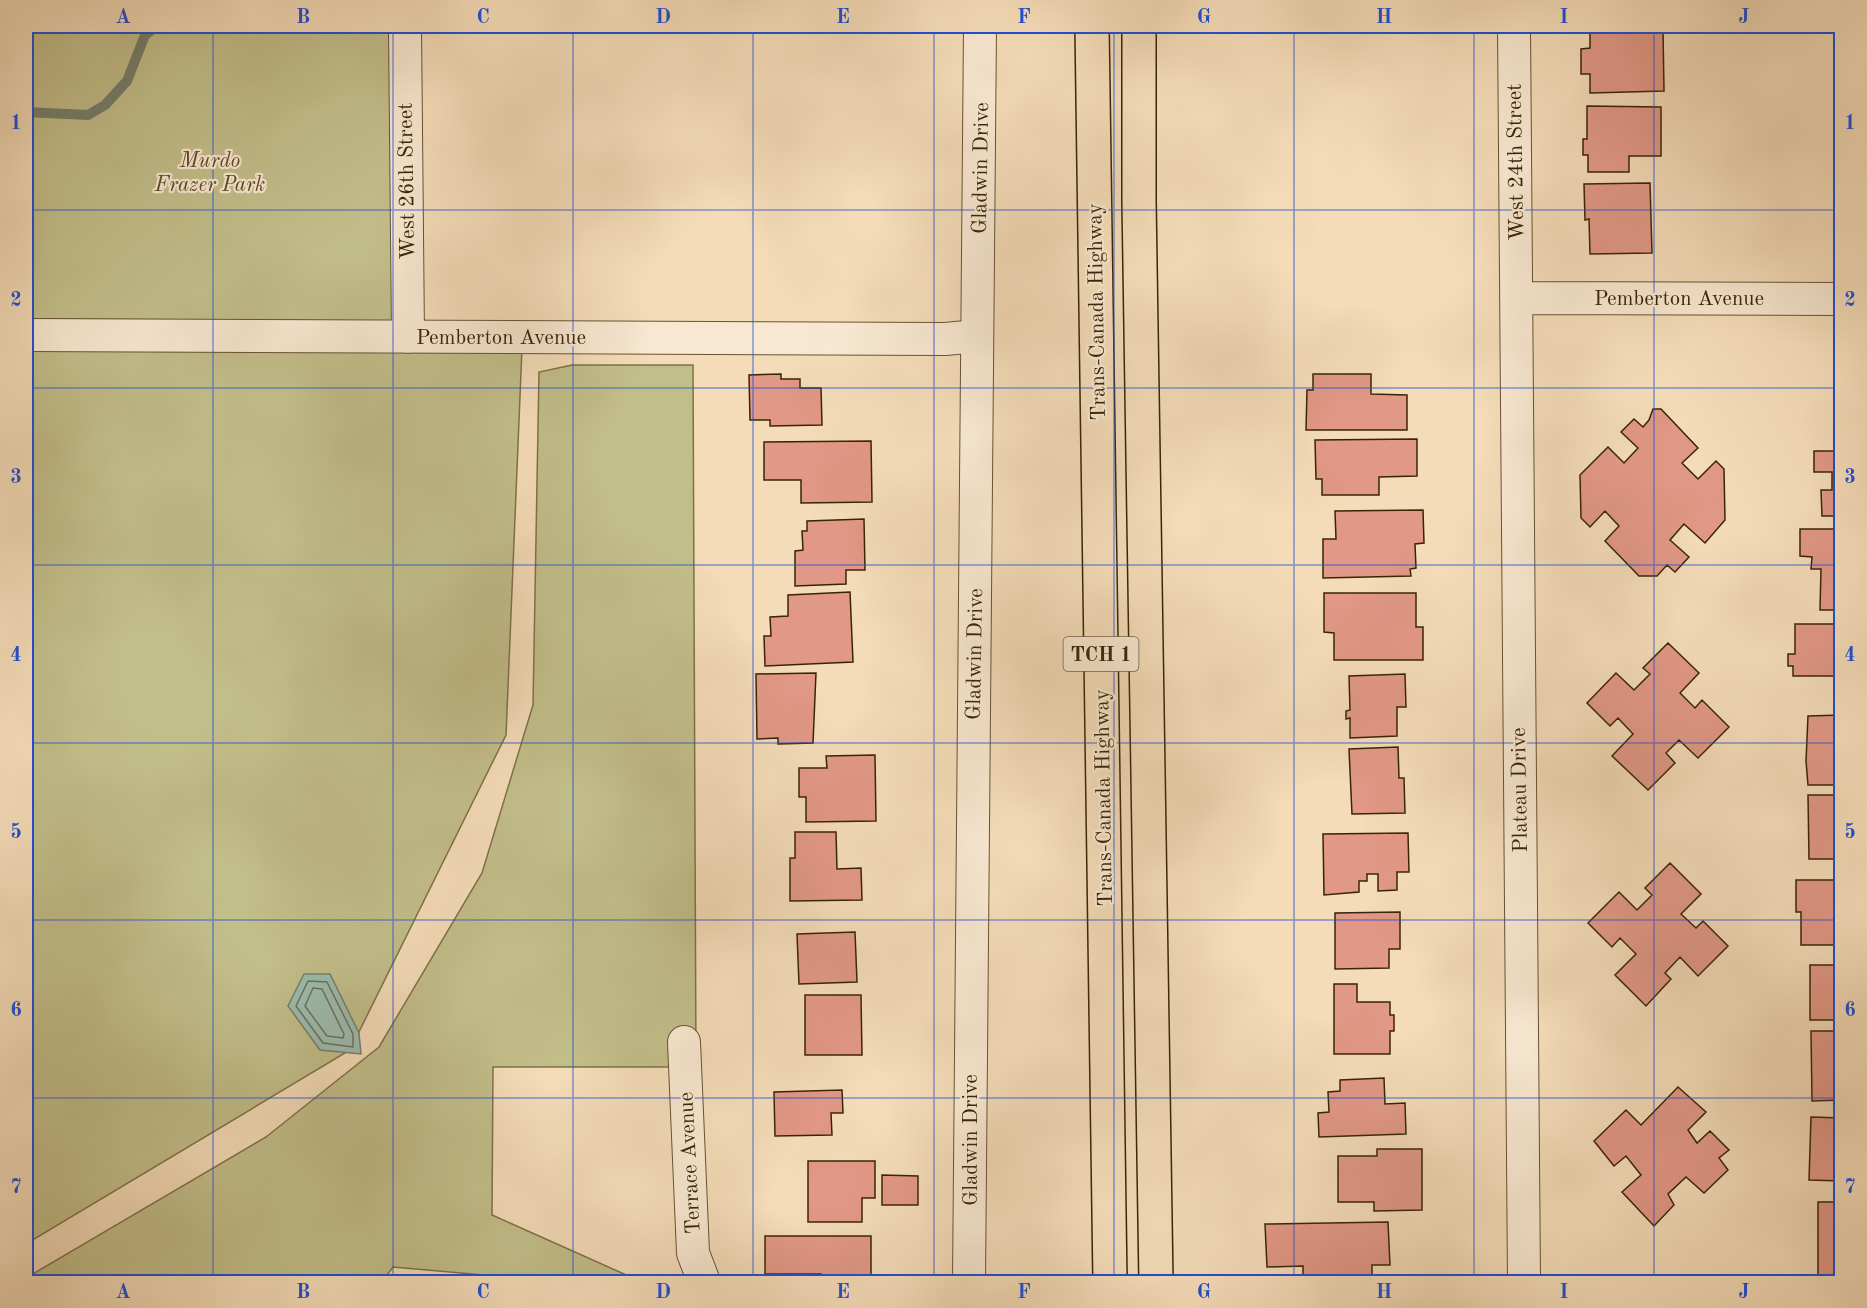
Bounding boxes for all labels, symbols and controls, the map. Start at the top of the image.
text: A [115,8,131,28]
text: B [296,8,310,28]
text: C [476,8,490,28]
text: D [655,8,671,28]
text: E [836,8,850,28]
text: F [1017,8,1031,28]
text: G [1197,8,1211,28]
text: H [1376,8,1392,28]
text: I [1560,8,1568,28]
text: J [1739,8,1750,28]
street label: West 24th Street [1505,83,1528,241]
street label: West 26th Street [396,102,419,260]
street label: Gladwin Drive [970,102,993,234]
text: 1 [10,114,22,134]
text: 1 [1844,114,1856,134]
park label: Murdo Frazer Park [154,151,265,196]
street label: Trans-Canada Highway [1085,203,1110,421]
street label: Pemberton Avenue [1594,289,1764,310]
text: 2 [10,291,22,311]
text: 2 [1844,291,1856,311]
street label: Pemberton Avenue [416,328,586,349]
text: 3 [10,468,22,488]
text: 3 [1844,468,1856,488]
street label: Gladwin Drive [964,588,987,720]
road number: TCH 1 [1064,637,1138,671]
text: 4 [10,646,22,666]
text: 4 [1844,646,1856,666]
street label: Trans-Canada Highway [1092,689,1117,907]
street label: Plateau Drive [1509,727,1532,853]
text: 5 [10,822,22,843]
text: 5 [1844,822,1856,843]
text: 6 [10,1001,22,1021]
text: 6 [1844,1001,1856,1021]
street label: Gladwin Drive [961,1074,982,1206]
street label: Terrace Avenue [676,1091,705,1234]
text: 7 [10,1178,22,1198]
text: 7 [1844,1178,1856,1198]
text: A [115,1283,131,1303]
text: B [296,1283,310,1303]
text: C [476,1283,490,1303]
text: D [655,1283,671,1303]
text: E [836,1283,850,1303]
text: F [1017,1283,1031,1303]
text: G [1197,1283,1211,1303]
text: H [1376,1283,1392,1303]
text: I [1560,1283,1568,1303]
text: J [1739,1283,1750,1303]

